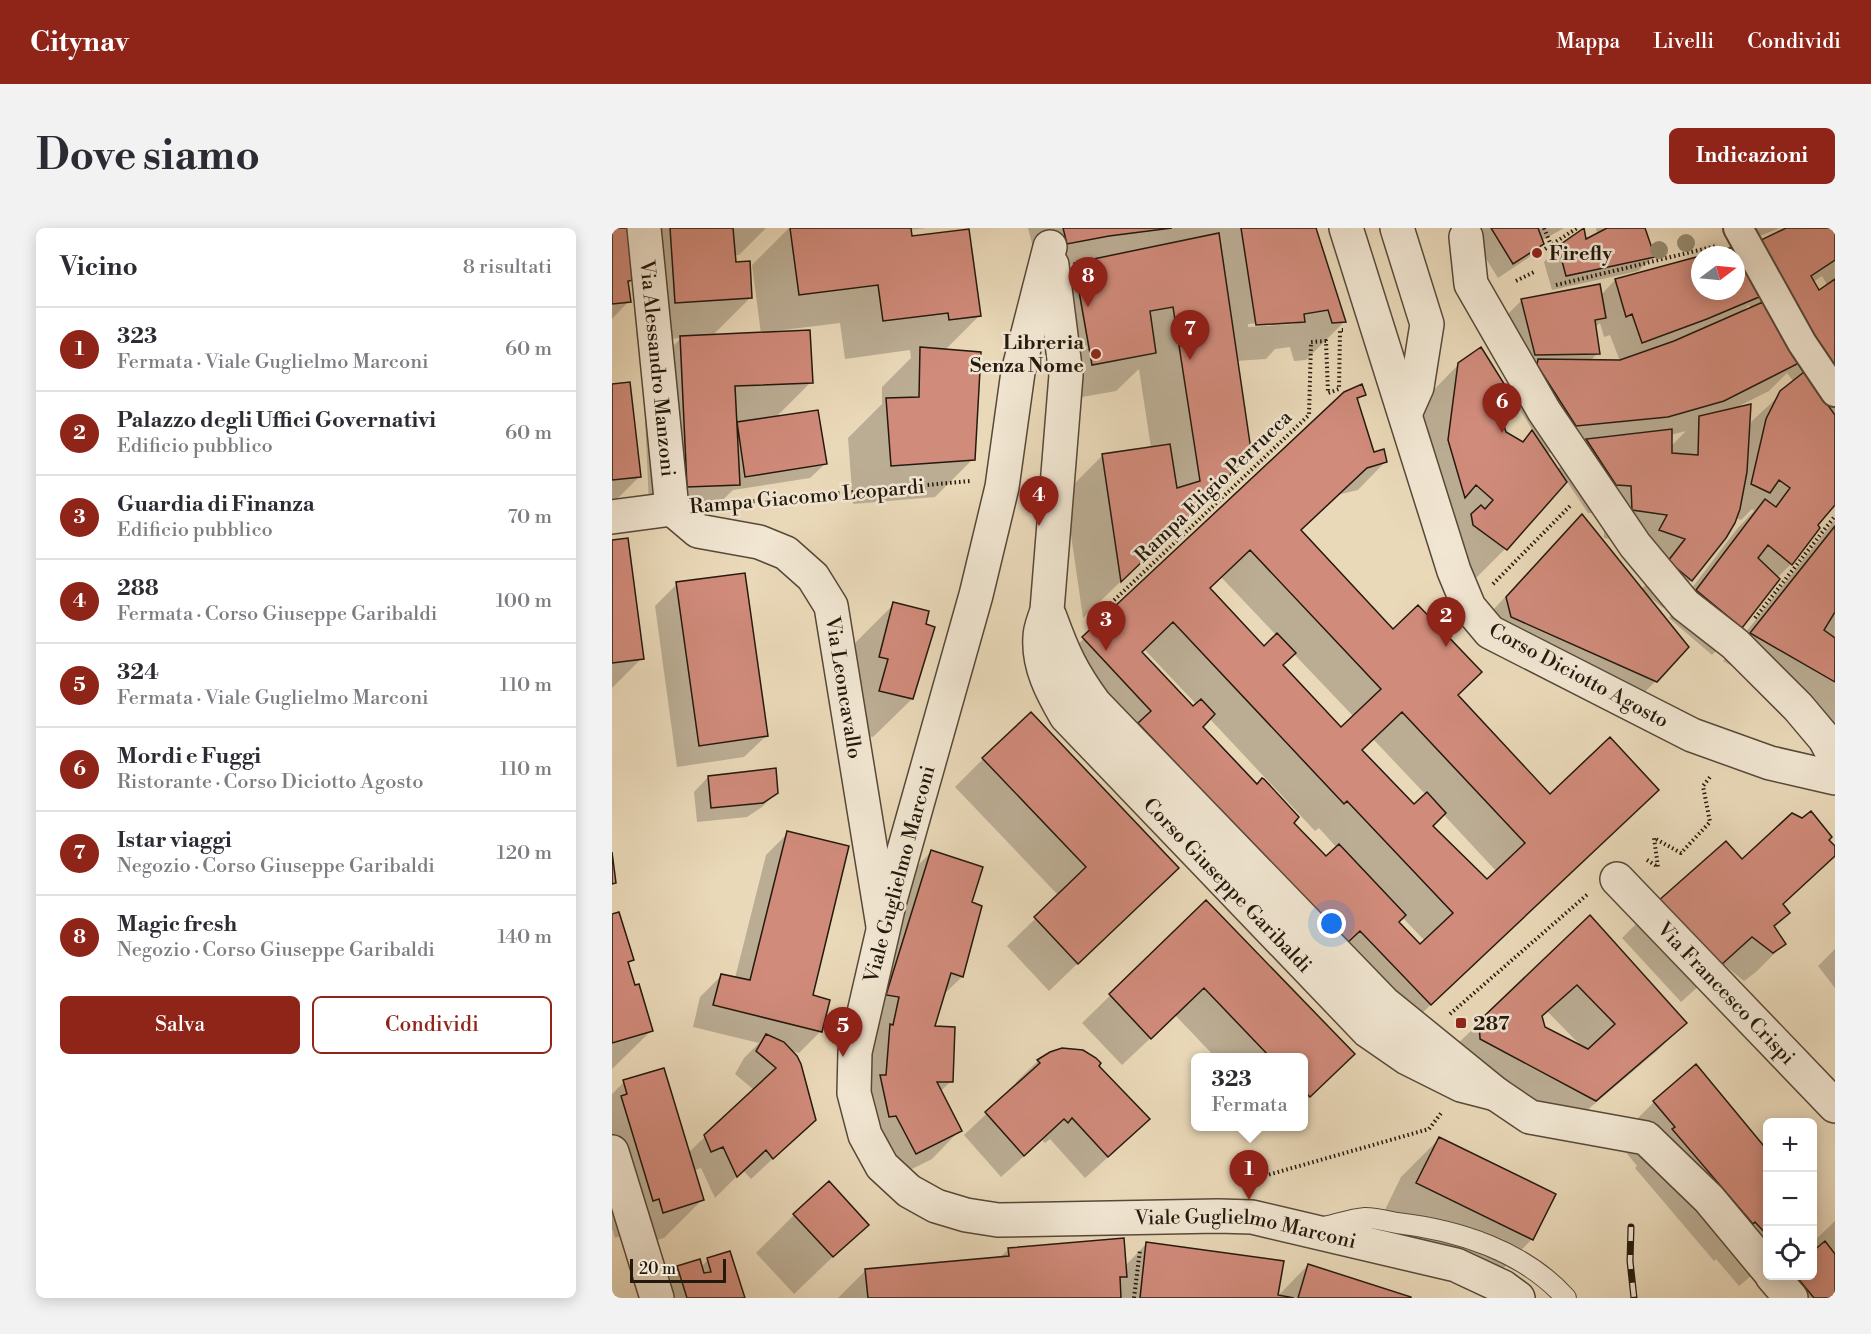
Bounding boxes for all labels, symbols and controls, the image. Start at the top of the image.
text: Citynav [30,25,129,60]
text: Mappa [1556,29,1620,55]
text: Livelli [1653,29,1714,55]
text: Condividi [1747,29,1841,55]
button: Indicazioni [1669,128,1835,184]
text: Dove siamo [36,130,260,183]
place label: Firefly [1549,242,1613,267]
marker: Firefly [1530,246,1544,260]
north arrow [1691,246,1745,300]
text: Vicino [60,251,138,283]
text: 8 risultati [463,255,552,280]
pin: 8 [1068,257,1108,307]
street label: Via Alessandro Manzoni [633,258,680,478]
pin: 7 [1170,310,1210,360]
text: 323 [117,323,157,350]
place label: Libreria Senza Nome [970,331,1084,379]
text: 1 [75,337,84,362]
text: 60 m [505,337,552,362]
marker: Libreria Senza Nome [1089,347,1103,361]
text: Fermata · Viale Guglielmo Marconi [117,350,429,375]
pin: 6 [1482,384,1522,433]
street label: Rampa Eligio Perrucca [1130,405,1298,569]
text: Palazzo degli Uffici Governativi [117,407,436,434]
text: 2 [73,421,86,446]
text: 60 m [505,421,552,446]
text: Edificio pubblico [117,434,273,459]
street label: Rampa Giacomo Leopardi [688,475,926,520]
pin: 4 [1020,476,1058,526]
text: Guardia di Finanza [117,491,315,518]
text: 3 [73,505,86,530]
text: 70 m [508,505,552,530]
text: Edificio pubblico [117,518,273,543]
text: 288 [117,575,159,602]
text: 4 [73,589,86,614]
text: 100 m [496,589,552,614]
pin: 2 [1426,598,1466,647]
text: Fermata · Corso Giuseppe Garibaldi [117,602,437,627]
pin: 3 [1086,602,1126,651]
street label: Via Leoncavallo [819,614,867,761]
street label: Corso Diciotto Agosto [1484,618,1672,734]
text: 324 [117,659,159,686]
text: 5 [73,673,86,698]
text: 110 m [500,673,552,698]
text: Fermata · Viale Guglielmo Marconi [117,686,429,711]
text: Mordi e Fuggi [117,743,261,770]
text: 6 [73,757,86,782]
text: 110 m [500,757,552,782]
street label: Viale Guglielmo Marconi [859,763,942,987]
text: Ristorante · Corso Diciotto Agosto [117,770,423,795]
street label: Corso Giuseppe Garibaldi [1137,793,1317,979]
text: Istar viaggi [117,827,232,854]
text: 7 [74,841,85,866]
text: 120 m [497,841,552,866]
text: Negozio · Corso Giuseppe Garibaldi [117,854,435,879]
your location [1317,909,1346,938]
text: Magic fresh [117,911,237,938]
street label: Via Francesco Crispi [1650,917,1800,1071]
text: 8 [73,925,86,950]
text: 140 m [497,925,552,950]
text: Negozio · Corso Giuseppe Garibaldi [117,938,435,963]
button: Salva [60,996,300,1054]
button: Condividi [312,996,552,1054]
pin: 5 [824,1008,862,1057]
place label: 287 [1473,1012,1510,1037]
marker: 287 [1454,1016,1468,1030]
popup [1191,1053,1308,1131]
text: 323 [1211,1066,1252,1093]
text: Fermata [1211,1093,1288,1118]
map controls [1763,1118,1817,1280]
button: + [1763,1118,1817,1172]
pin: 1 [1230,1150,1268,1200]
button: − [1763,1172,1817,1226]
street label: Viale Guglielmo Marconi [1133,1205,1359,1255]
button: locate [1763,1226,1817,1280]
scale bar [630,1256,726,1284]
text: 20 m [639,1259,676,1279]

